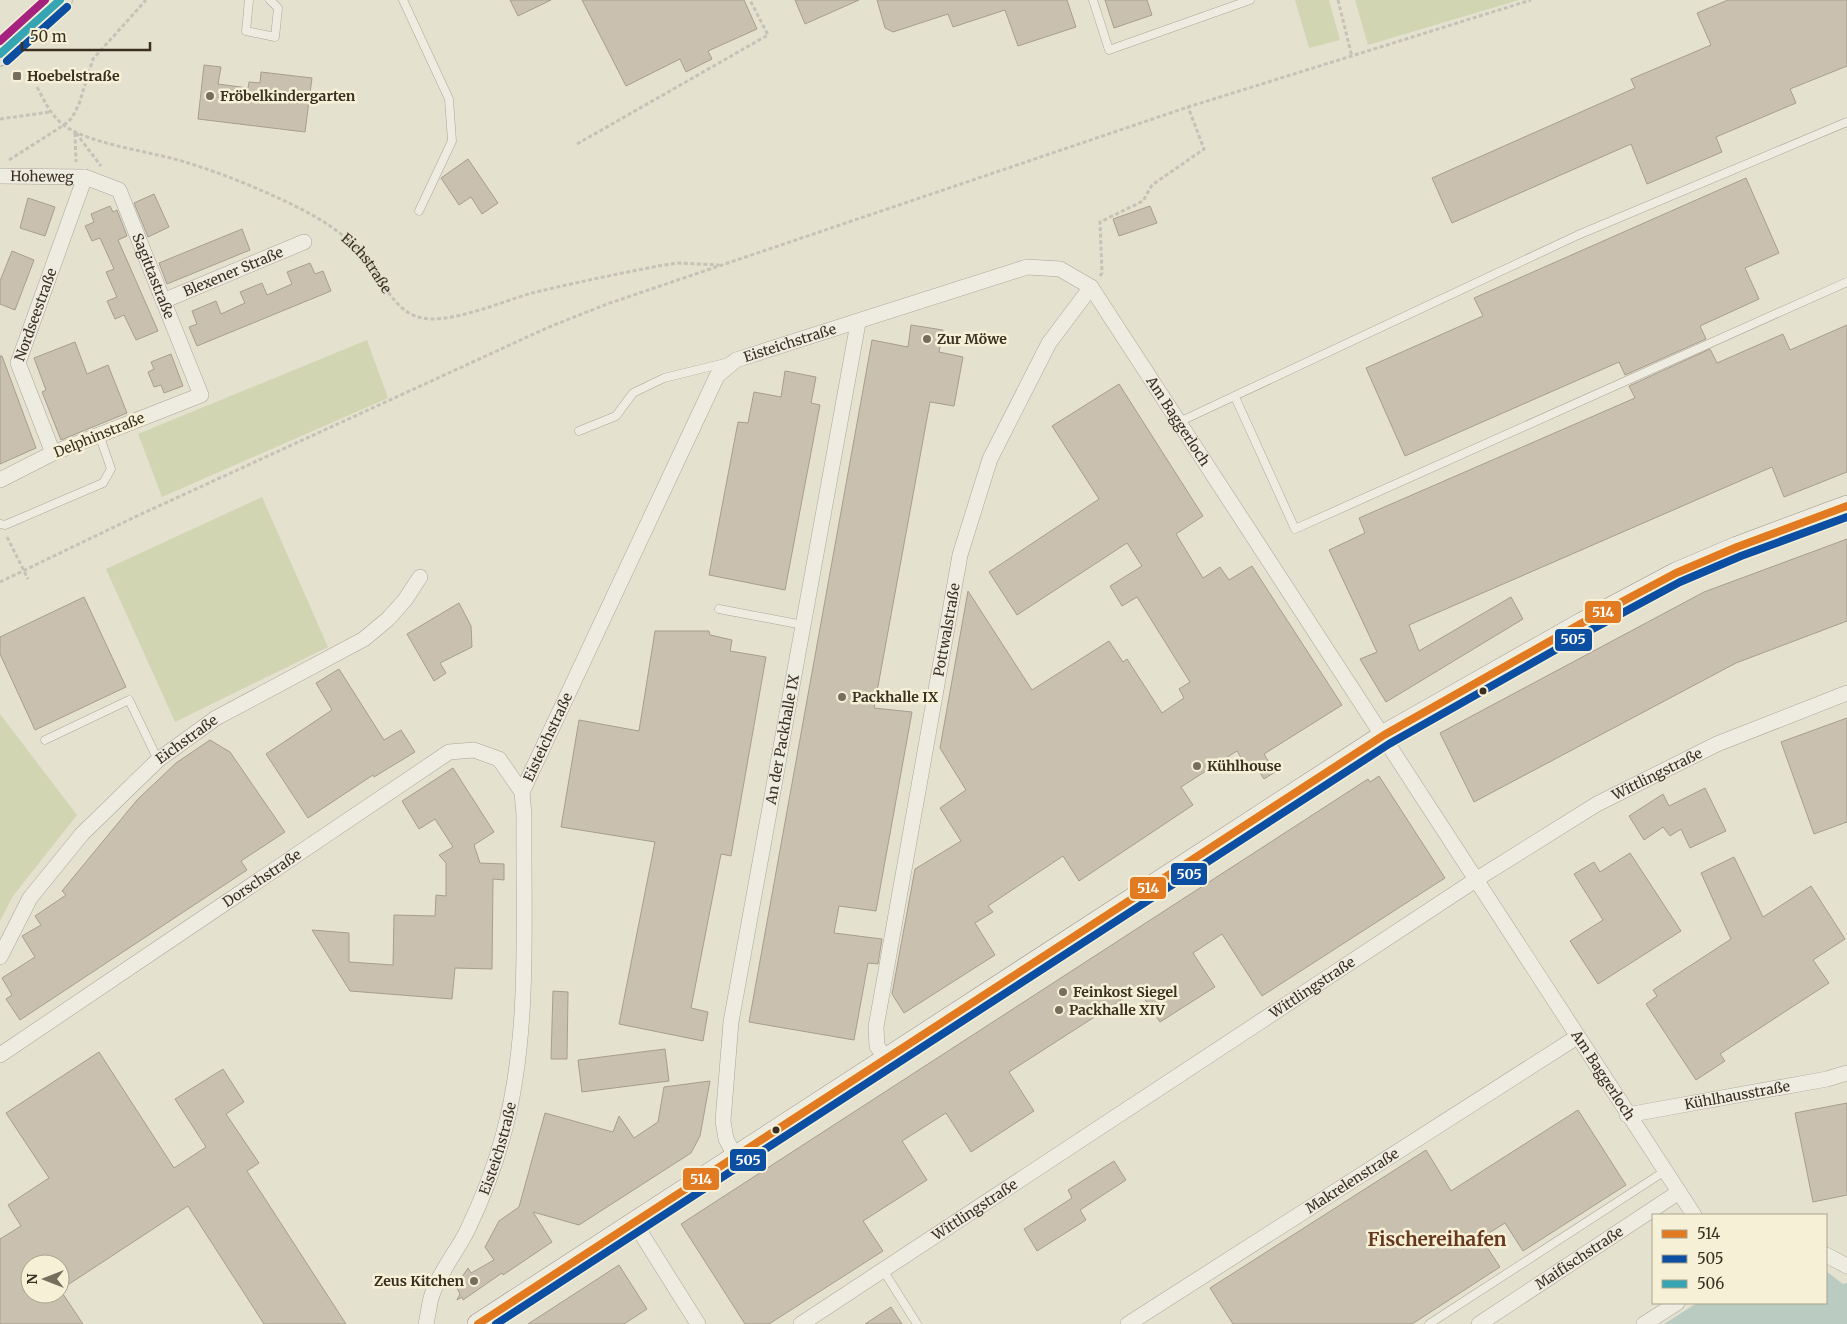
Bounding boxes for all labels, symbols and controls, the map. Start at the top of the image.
scale bar [22,20,150,52]
text: 50 m [30,27,67,46]
place label: Hoebelstraße [27,67,120,85]
marker: Hoebelstraße [11,70,23,82]
place label: Fröbelkindergarten [220,87,356,105]
marker: Fröbelkindergarten [204,90,216,102]
street label: Hoheweg [10,167,74,186]
street label: Eichstraße [338,229,396,297]
street label: Sagittastraße [128,231,179,321]
street label: Blexener Straße [180,243,286,301]
street label: Nordseestraße [10,266,60,364]
street label: Eisteichstraße [741,320,838,366]
place label: Zur Möwe [937,330,1007,348]
marker: Zur Möwe [921,333,933,345]
street label: Am Baggerloch [1142,372,1214,470]
street label: Delphinstraße [51,409,147,461]
street label: Pottwalstraße [930,582,964,678]
line badge: 514 [1584,600,1622,624]
text: 514 [1592,603,1614,621]
line badge: 505 [1554,628,1593,652]
text: 505 [1560,630,1586,648]
street label: An der Packhalle IX [762,673,803,807]
unlabelled marker [1478,686,1488,696]
place label: Packhalle IX [852,688,939,706]
street label: Eisteichstraße [519,690,576,784]
marker: Packhalle IX [836,691,848,703]
street label: Eichstraße [152,711,221,768]
street label: Wittlingstraße [1608,744,1705,804]
place label: Kühlhouse [1207,757,1282,775]
marker: Kühlhouse [1191,760,1203,772]
street label: Dorschstraße [219,845,305,911]
line badge: 505 [1170,862,1208,886]
text: 505 [1176,865,1202,883]
line badge: 514 [1129,876,1167,900]
text: 514 [1137,879,1159,897]
street label: Wittlingstraße [1265,953,1358,1023]
place label: Feinkost Siegel [1073,983,1178,1001]
marker: Feinkost Siegel [1057,986,1069,998]
place label: Packhalle XIV [1069,1001,1165,1019]
marker: Packhalle XIV [1053,1004,1065,1016]
street label: Am Baggerloch [1567,1026,1639,1124]
street label: Kühlhausstraße [1683,1077,1791,1113]
street label: Eisteichstraße [475,1101,520,1198]
unlabelled marker [771,1125,781,1135]
street label: Makrelenstraße [1302,1144,1402,1217]
line badge: 505 [729,1148,767,1172]
text: 505 [735,1151,761,1169]
line badge: 514 [682,1167,720,1191]
text: 514 [690,1170,712,1188]
street label: Wittlingstraße [928,1175,1021,1245]
legend [1652,1214,1827,1304]
street label: Maifischstraße [1532,1222,1627,1293]
text: 514 [1697,1224,1720,1243]
district label: Fischereihafen [1367,1227,1507,1251]
text: 505 [1697,1249,1724,1268]
north arrow [20,1254,70,1304]
place label: Zeus Kitchen [374,1272,464,1290]
text: N [23,1273,41,1285]
text: 506 [1697,1274,1724,1293]
marker: Zeus Kitchen [468,1275,480,1287]

